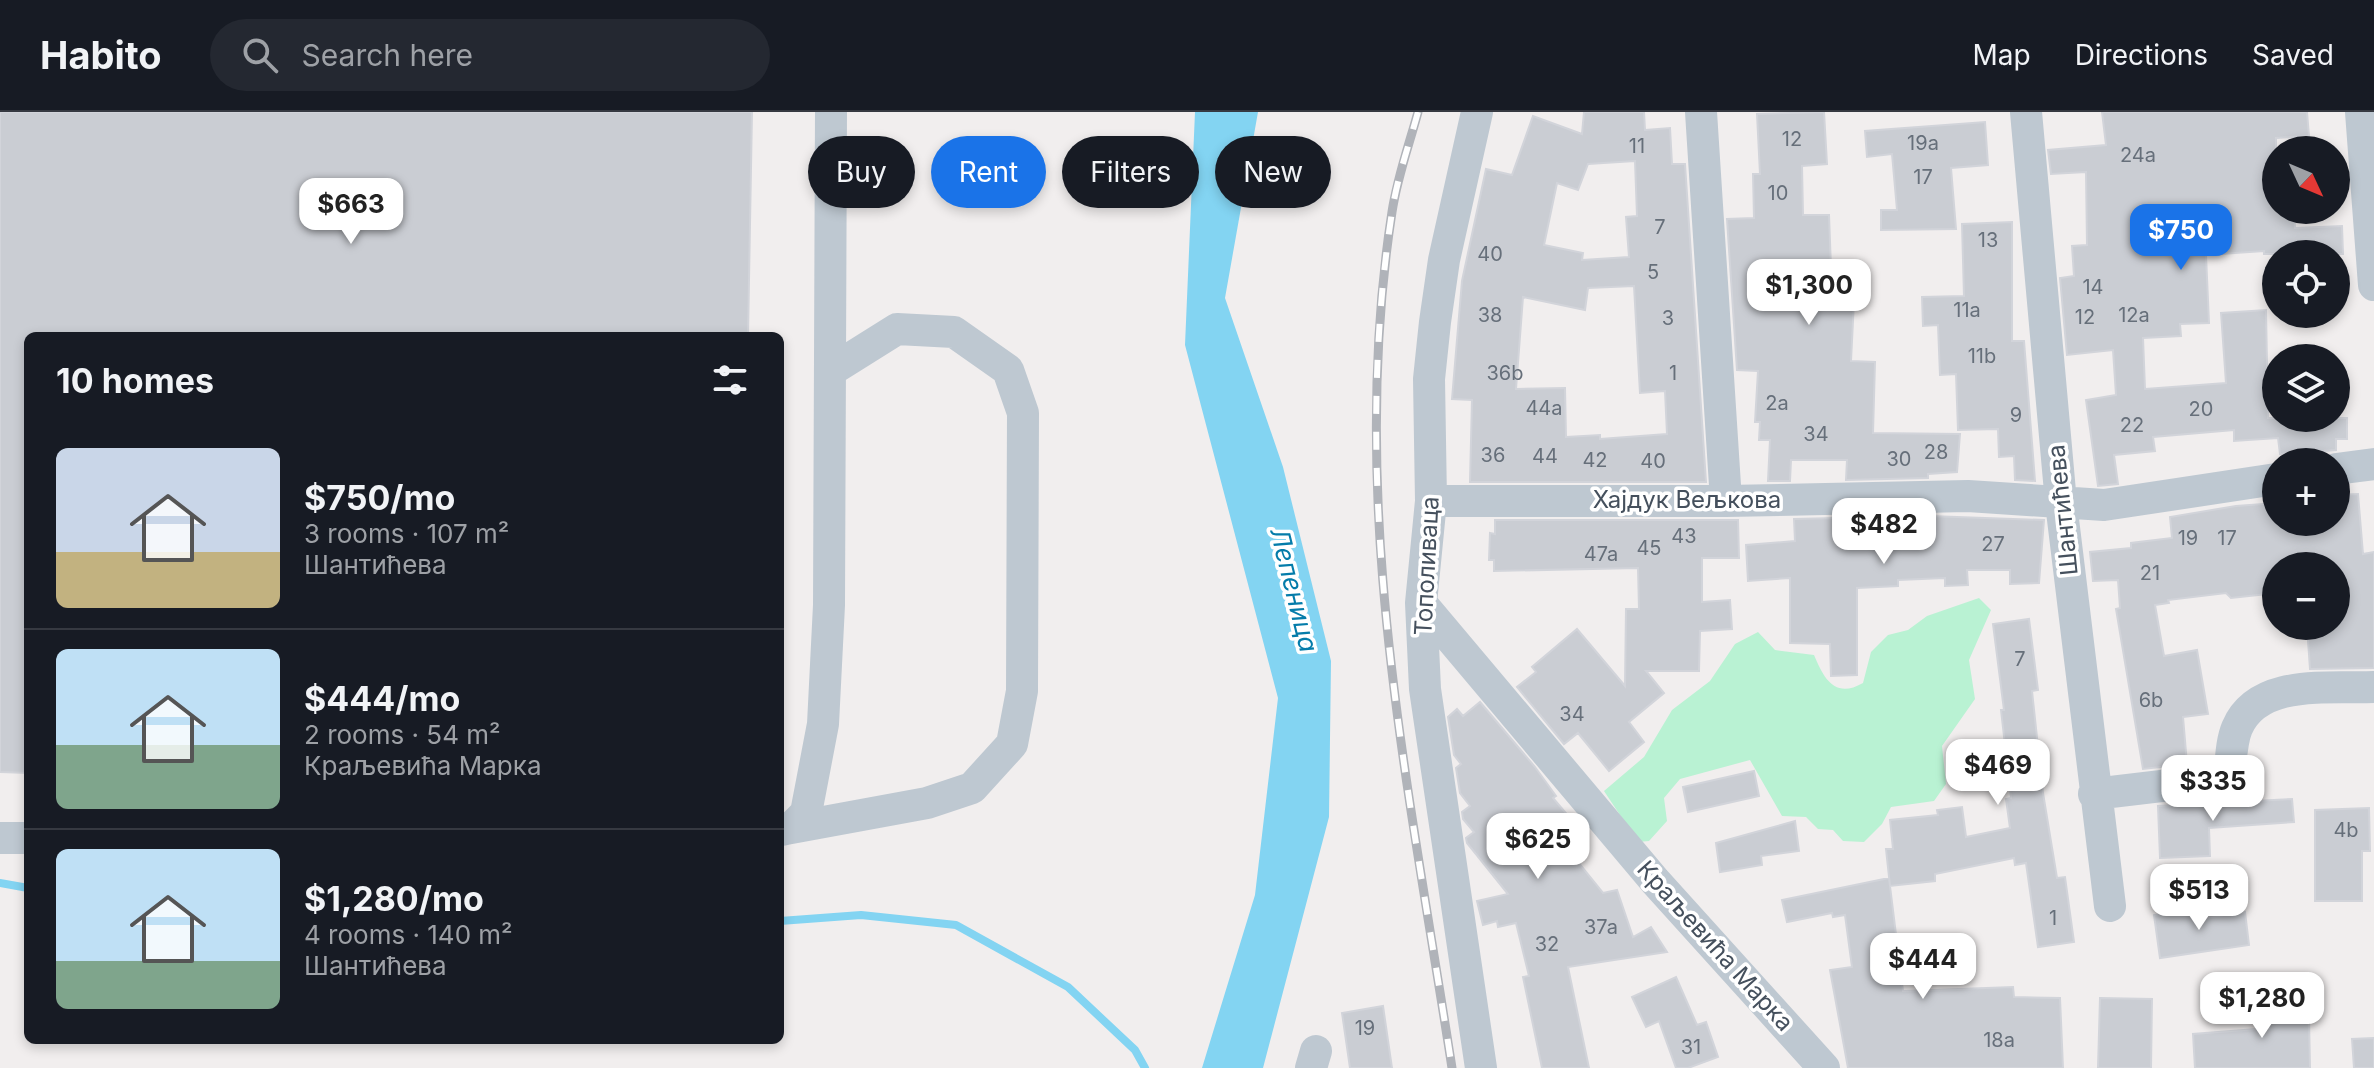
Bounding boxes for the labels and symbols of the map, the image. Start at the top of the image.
house number: 12 [1782,127,1802,151]
house number: 19a [1907,131,1939,155]
house number: 11 [1629,134,1645,158]
north arrow [2262,136,2350,224]
house number: 24a [2120,143,2156,167]
house number: 17 [1913,165,1933,189]
pin: $663 [304,178,398,246]
house number: 10 [1768,181,1788,205]
pin: $750 [2134,204,2228,272]
house number: 7 [1654,215,1666,239]
house number: 13 [1978,228,1998,252]
house number: 40 [1477,242,1503,266]
pin: $1,300 [1744,259,1874,327]
house number: 5 [1647,260,1659,284]
house number: 14 [2082,275,2104,299]
house number: 11a [1953,298,1981,322]
house number: 38 [1478,303,1502,327]
house number: 12a [2118,303,2150,327]
house number: 12 [2075,305,2095,329]
house number: 3 [1662,306,1674,330]
house number: 11b [1968,344,1996,368]
house number: 36b [1486,361,1524,385]
house number: 1 [1669,361,1677,385]
house number: 2a [1765,391,1789,415]
house number: 44a [1525,396,1563,420]
house number: 20 [2189,397,2213,421]
house number: 9 [2010,403,2022,427]
house number: 22 [2120,413,2144,437]
house number: 34 [1803,422,1829,446]
house number: 28 [1924,440,1948,464]
house number: 36 [1481,443,1505,467]
street label: Шантићева [2041,443,2084,577]
house number: 44 [1532,444,1558,468]
house number: 30 [1887,447,1911,471]
house number: 42 [1582,448,1608,472]
house number: 40 [1640,449,1666,473]
street label: Хајдук Вељкова [1593,485,1781,514]
street label: Тополиваца [1408,496,1445,636]
pin: $482 [1837,498,1931,566]
house number: 43 [1671,524,1697,548]
water label: Лепеница [1264,525,1325,655]
house number: 19 [2178,526,2198,550]
house number: 17 [2217,526,2237,550]
house number: 27 [1981,532,2005,556]
house number: 45 [1636,536,1662,560]
house number: 47a [1584,542,1618,566]
house number: 21 [2140,561,2160,585]
house number: 7 [2014,647,2026,671]
house number: 6b [2139,688,2163,712]
house number: 34 [1559,702,1585,726]
pin: $469 [1951,739,2045,807]
pin: $335 [2166,755,2260,823]
pin: $625 [1491,813,1585,881]
house number: 4b [2333,818,2359,842]
street label: Краљевића Марка [1631,855,1799,1037]
pin: $513 [2152,864,2246,932]
house number: 1 [2049,906,2057,930]
house number: 37a [1584,915,1618,939]
house number: 32 [1535,932,1559,956]
pin: $444 [1876,933,1970,1001]
pin: $1,280 [2197,972,2327,1040]
house number: 19 [1355,1016,1375,1040]
house number: 18a [1983,1028,2015,1052]
house number: 31 [1681,1035,1701,1059]

